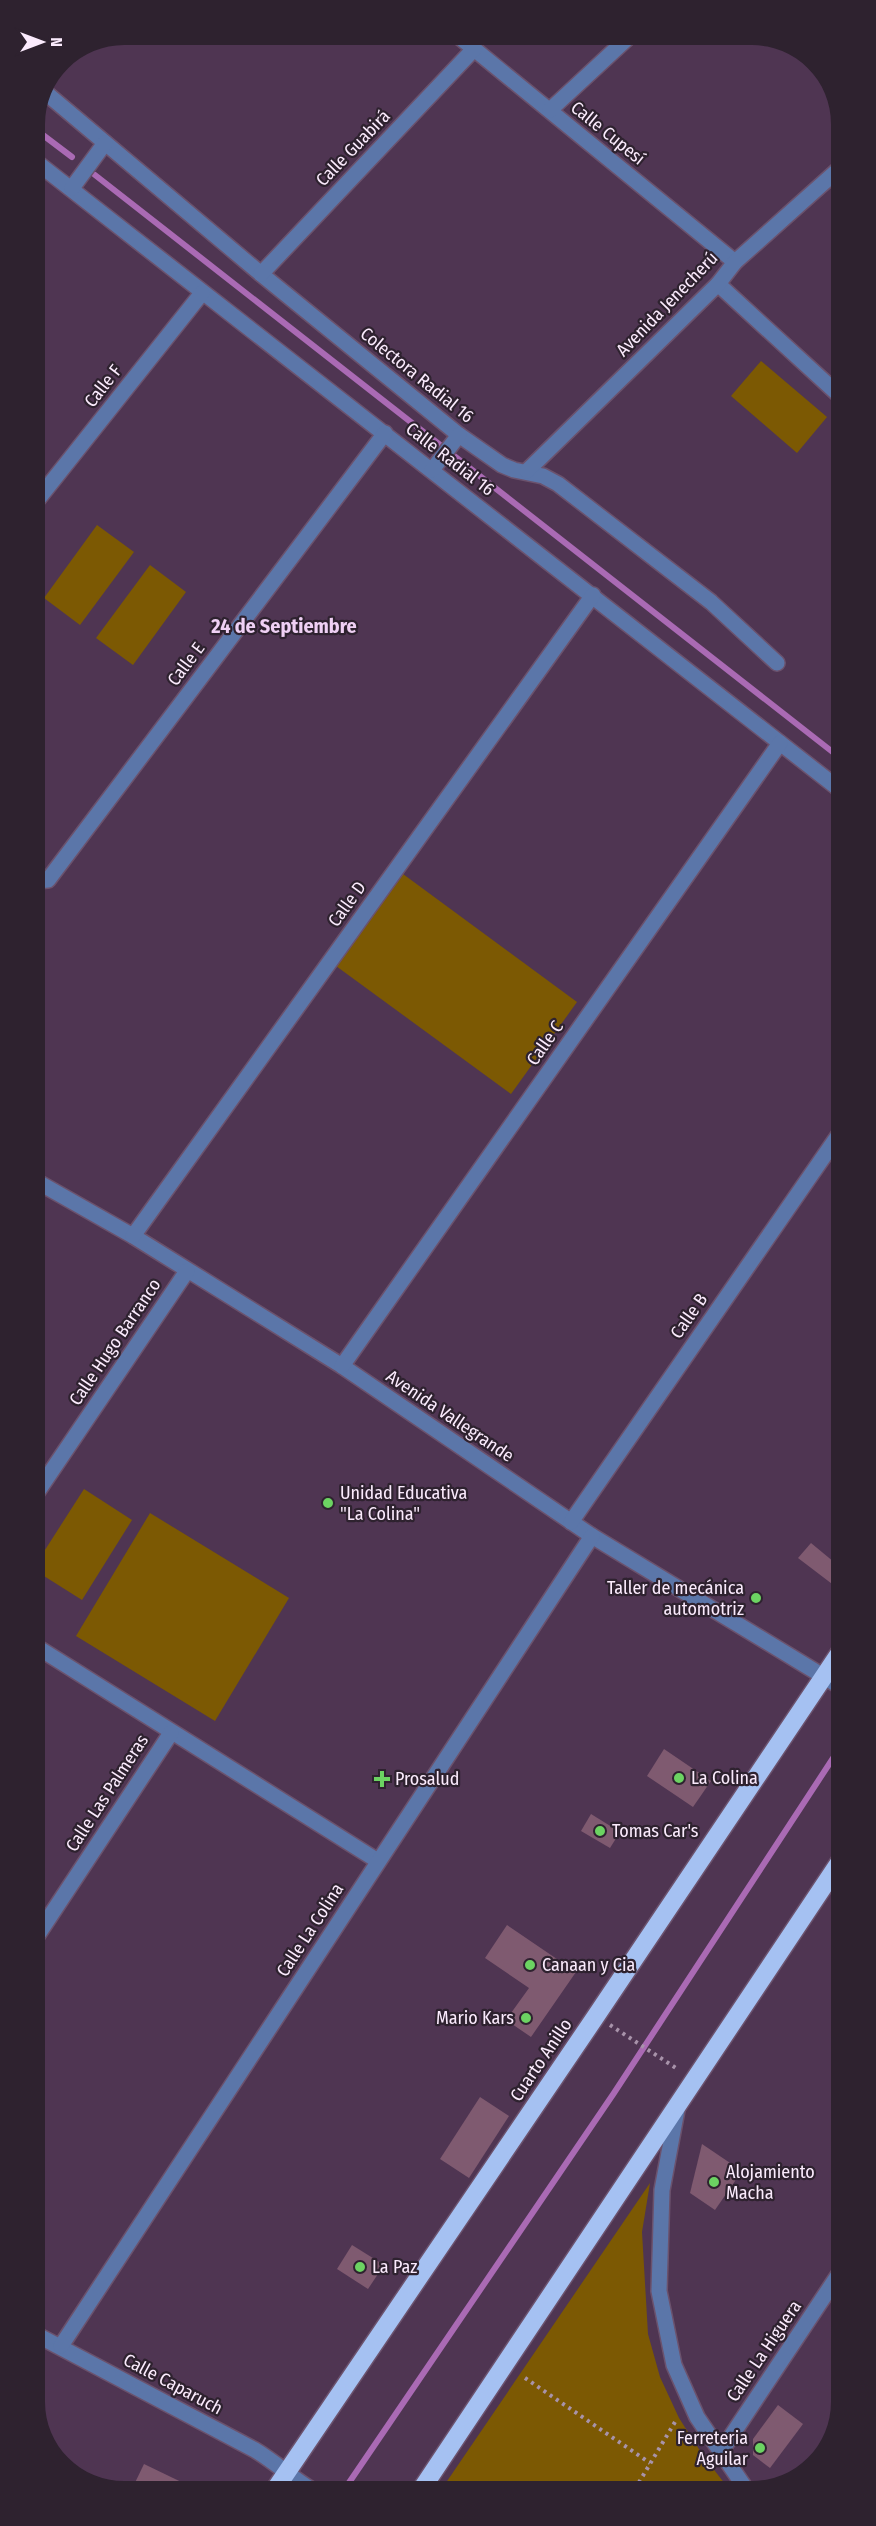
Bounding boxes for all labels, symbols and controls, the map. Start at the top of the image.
north arrow [12,12,72,72]
text: N [47,37,66,47]
street label: Calle Cupesí [566,96,650,170]
street label: Calle Guabirá [311,105,395,191]
street label: Avenida Jenecherú [612,247,722,361]
street label: Colectora Radial 16 [356,323,478,428]
street label: Calle F [80,360,127,412]
street label: Calle Radial 16 [401,418,499,500]
district label: 24 de Septiembre [210,614,357,638]
street label: Calle E [163,638,209,690]
street label: Calle D [323,877,371,931]
street label: Calle C [522,1016,568,1070]
street label: Calle Hugo Barranco [64,1274,166,1410]
street label: Calle B [666,1289,712,1343]
street label: Avenida Vallegrande [382,1365,518,1467]
place label: Unidad Educativa "La Colina" [340,1482,468,1525]
marker: Unidad Educativa "La Colina" [321,1496,335,1510]
place label: Taller de mecánica automotriz [607,1577,744,1620]
marker: Taller de mecánica automotriz [749,1591,763,1605]
street label: Calle Las Palmeras [61,1730,153,1856]
place label: La Colina [691,1767,758,1789]
place label: Prosalud [395,1768,459,1790]
marker: Prosalud [373,1770,391,1788]
marker: La Colina [672,1771,686,1785]
place label: Tomas Car's [612,1820,699,1842]
marker: Tomas Car's [593,1824,607,1838]
street label: Calle La Colina [272,1879,348,1981]
place label: Canaan y Cia [542,1954,635,1976]
marker: Canaan y Cia [523,1958,537,1972]
place label: Mario Kars [436,2007,514,2029]
marker: Mario Kars [519,2011,533,2025]
street label: Cuarto Anillo [505,2014,577,2106]
place label: Alojamiento Macha [726,2161,815,2204]
marker: Alojamiento Macha [707,2175,721,2189]
place label: La Paz [372,2256,417,2278]
marker: La Paz [353,2260,367,2274]
street label: Calle La Higuera [722,2296,806,2406]
street label: Calle Caparuch [120,2349,226,2419]
place label: Ferreteria Aguilar [677,2427,749,2470]
marker: Ferreteria Aguilar [753,2441,767,2455]

